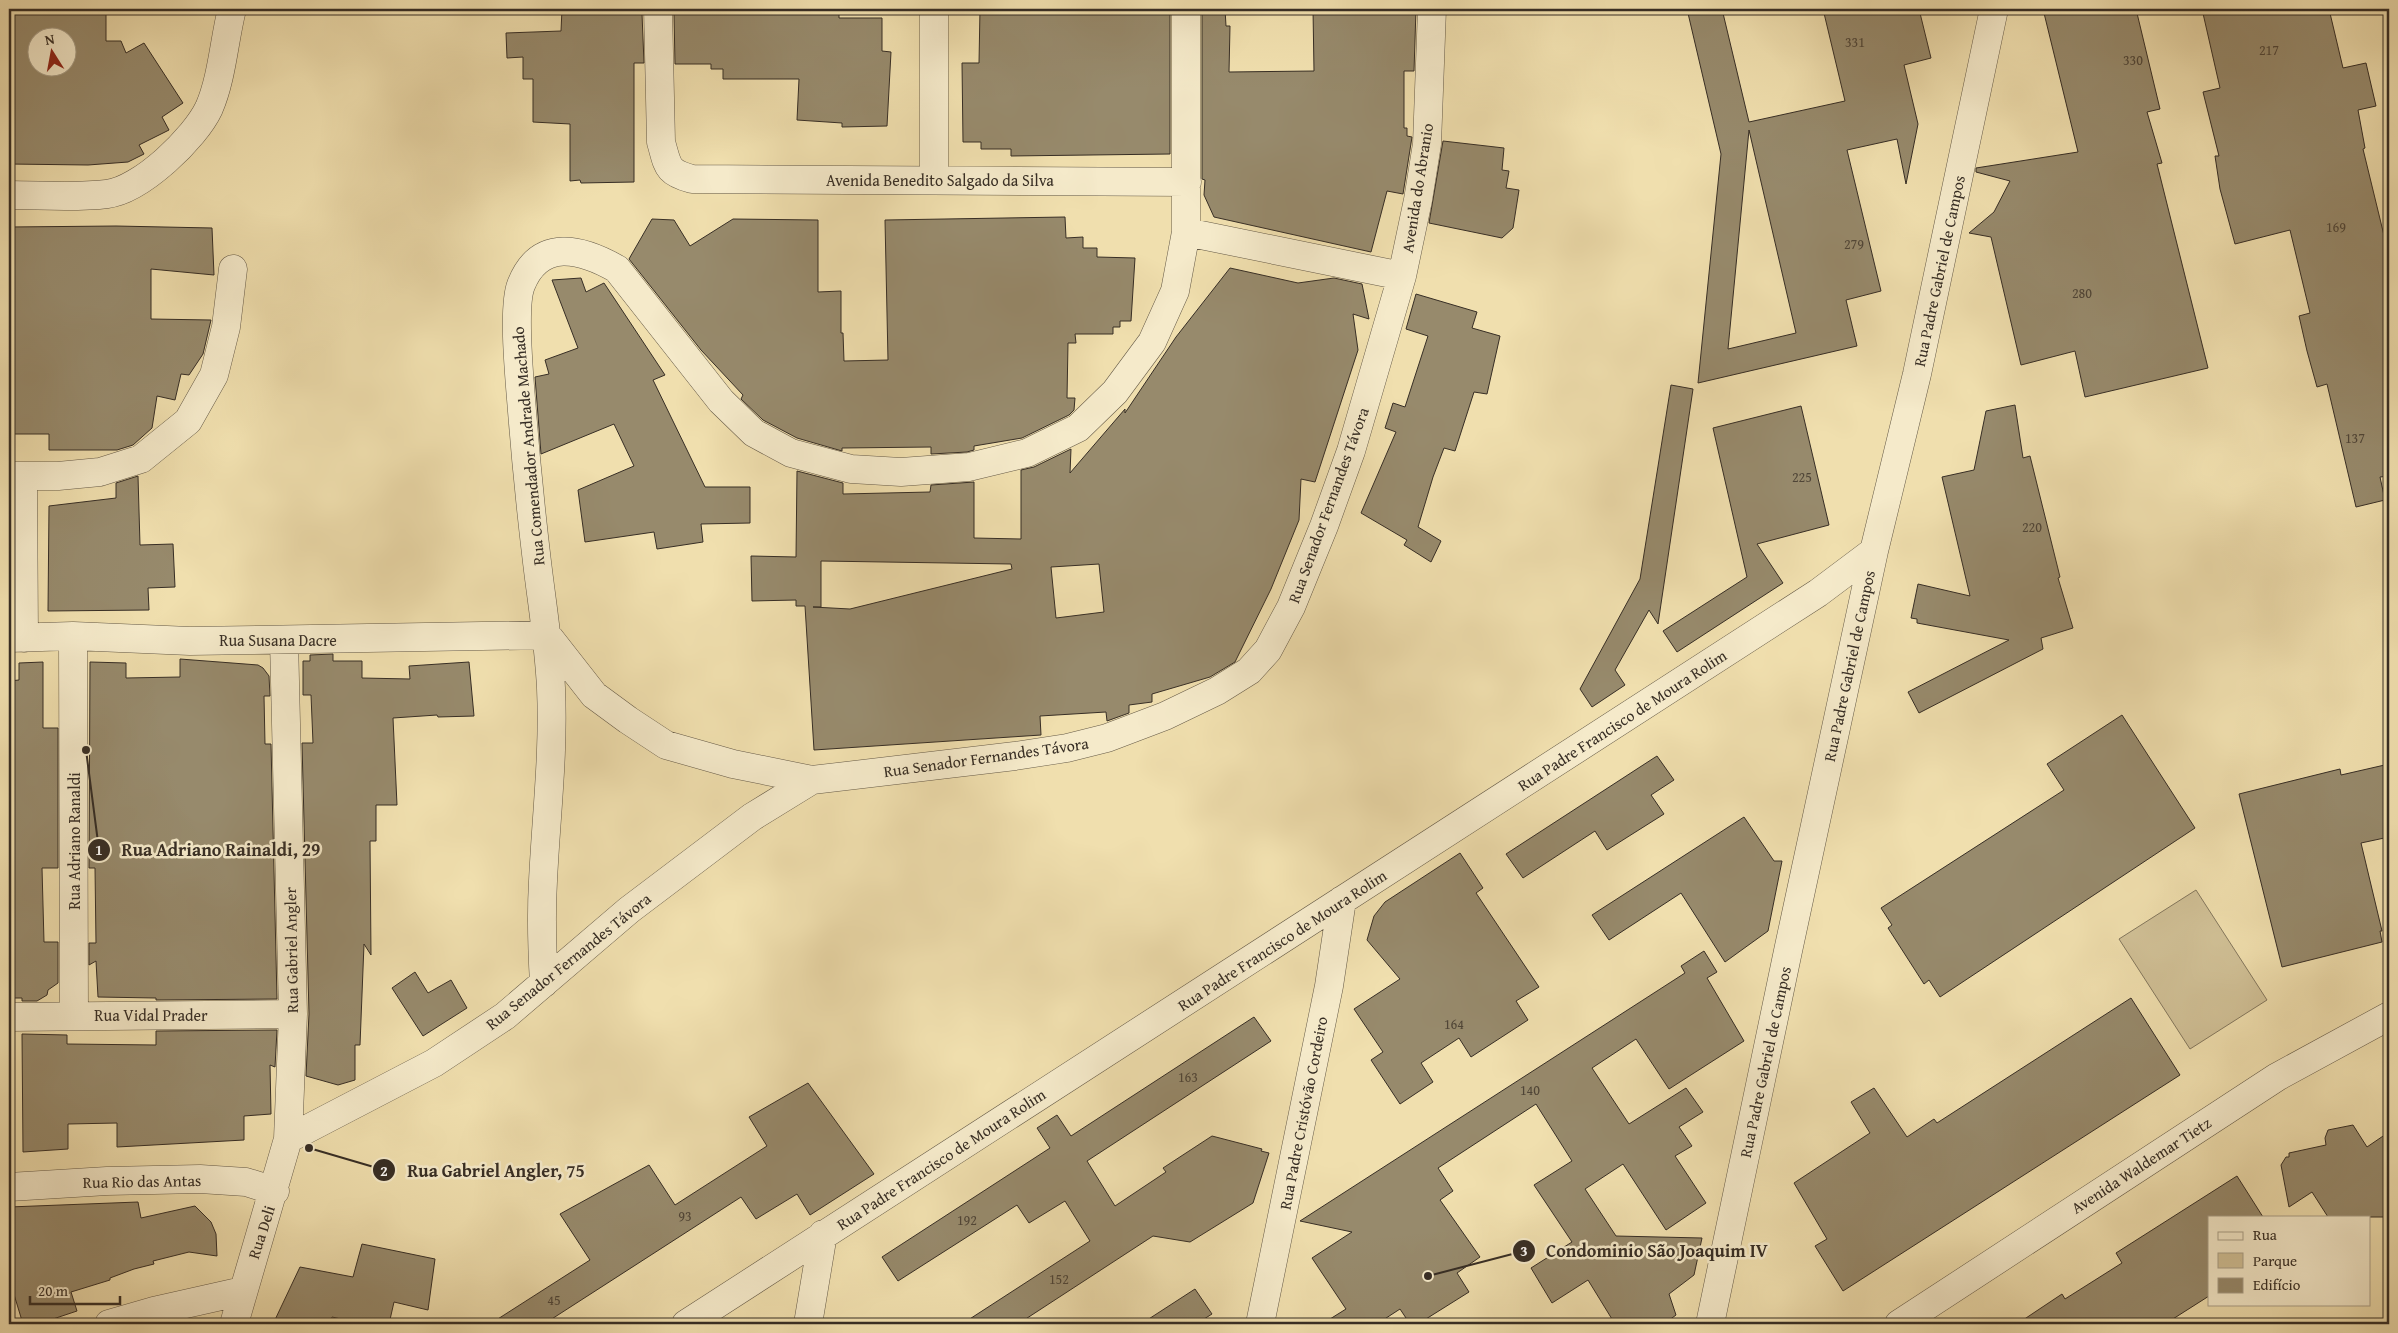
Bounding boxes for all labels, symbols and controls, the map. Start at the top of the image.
north arrow [28,28,78,78]
text: N [43,28,57,50]
house number: 331 [1845,32,1865,52]
house number: 217 [2259,40,2279,60]
house number: 330 [2123,50,2143,70]
street label: Avenida do Abranio [1395,121,1439,255]
street label: Avenida Benedito Salgado da Silva [826,168,1054,192]
street label: Rua Padre Gabriel de Campos [1907,173,1971,369]
house number: 169 [2326,217,2346,237]
house number: 279 [1844,234,1864,254]
house number: 280 [2072,283,2092,303]
street label: Rua Comendador Andrade Machado [506,325,550,567]
street label: Rua Senador Fernandes Távora [1281,403,1375,606]
house number: 137 [2345,428,2365,448]
house number: 225 [1792,467,1812,487]
house number: 220 [2022,517,2042,537]
street label: Rua Padre Gabriel de Campos [1817,568,1881,764]
street label: Rua Susana Dacre [219,628,337,652]
street label: Rua Padre Francisco de Moura Rolim [1513,643,1731,797]
street label: Rua Senador Fernandes Távora [882,731,1090,783]
street label: Rua Adriano Ranaldi [62,772,86,910]
callout: Rua Adriano Rainaldi, 29 [87,833,330,866]
text: Rua Adriano Rainaldi, 29 [122,836,320,863]
text: 1 [95,839,103,860]
street label: Rua Padre Francisco de Moura Rolim [1173,863,1391,1017]
street label: Rua Gabriel Angler [278,886,304,1013]
street label: Rua Senador Fernandes Távora [480,886,656,1035]
street label: Rua Padre Gabriel de Campos [1733,964,1797,1160]
street label: Rua Vidal Prader [94,1003,208,1027]
street label: Rua Padre Cristóvão Cordeiro [1272,1014,1334,1212]
house number: 164 [1444,1014,1464,1034]
house number: 163 [1178,1067,1198,1087]
house number: 140 [1520,1080,1540,1100]
street label: Rua Padre Francisco de Moura Rolim [832,1082,1050,1236]
street label: Avenida Waldemar Tietz [2066,1111,2216,1219]
callout: Rua Gabriel Angler, 75 [372,1154,594,1187]
text: Rua Gabriel Angler, 75 [407,1157,585,1184]
text: 2 [380,1160,388,1181]
street label: Rua Rio das Antas [83,1168,201,1194]
street label: Rua Deli [241,1202,281,1262]
house number: 93 [678,1206,692,1226]
house number: 192 [957,1210,977,1230]
legend [2208,1216,2370,1306]
text: Rua [2253,1224,2277,1245]
callout: Condominio São Joaquim IV [1511,1234,1778,1267]
text: Condominio São Joaquim IV [1546,1237,1768,1264]
text: 3 [1520,1240,1528,1261]
text: Parque [2253,1250,2297,1271]
house number: 152 [1049,1269,1069,1289]
scale bar [30,1273,120,1305]
text: Edifício [2253,1274,2301,1295]
text: 20 m [38,1280,69,1301]
house number: 45 [547,1290,561,1310]

